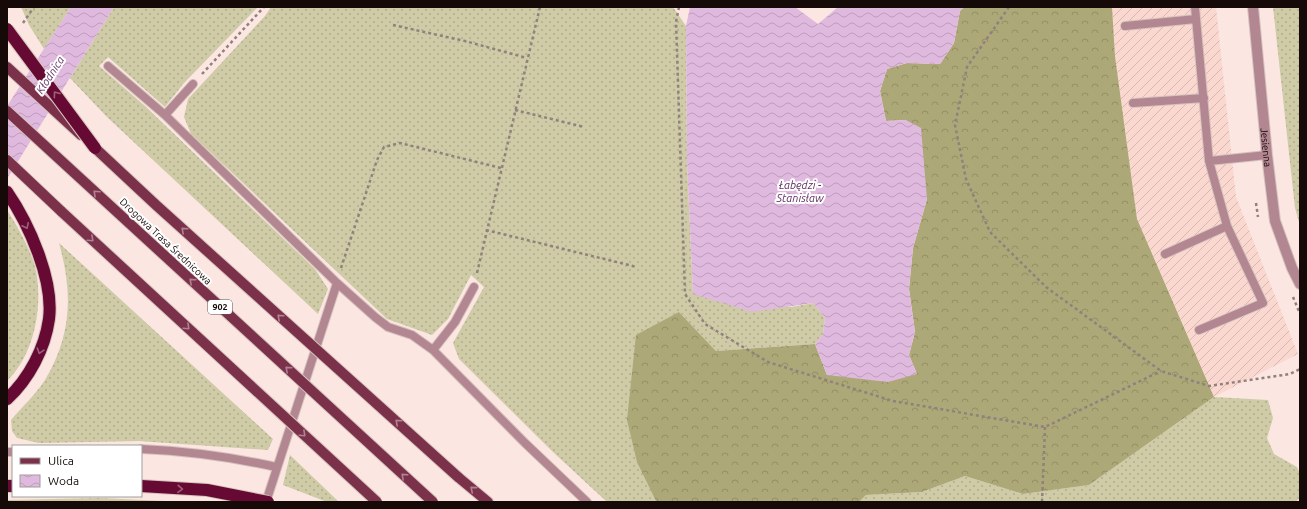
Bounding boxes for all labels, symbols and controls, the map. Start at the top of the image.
water label: Kłodnica [34,54,66,96]
one-way arrow [53,92,60,99]
street label: Jesienna [1258,127,1273,168]
water label: Łabędzi - Stanisław [776,179,824,204]
one-way arrow [93,191,101,198]
street label: Drogowa Trasa Średnicowa [118,195,214,287]
one-way arrow [21,222,29,230]
one-way arrow [181,227,188,234]
one-way arrow [86,234,94,242]
one-way arrow [189,278,197,286]
road number: 902 [208,300,232,314]
one-way arrow [277,314,285,321]
one-way arrow [182,322,190,330]
one-way arrow [36,347,45,354]
one-way arrow [285,366,293,374]
one-way arrow [395,420,402,427]
one-way arrow [298,429,306,437]
legend [12,445,142,497]
text: Ulica [48,454,74,467]
one-way arrow [401,473,409,480]
text: Woda [48,474,79,487]
one-way arrow [177,484,183,493]
one-way arrow [470,487,478,494]

